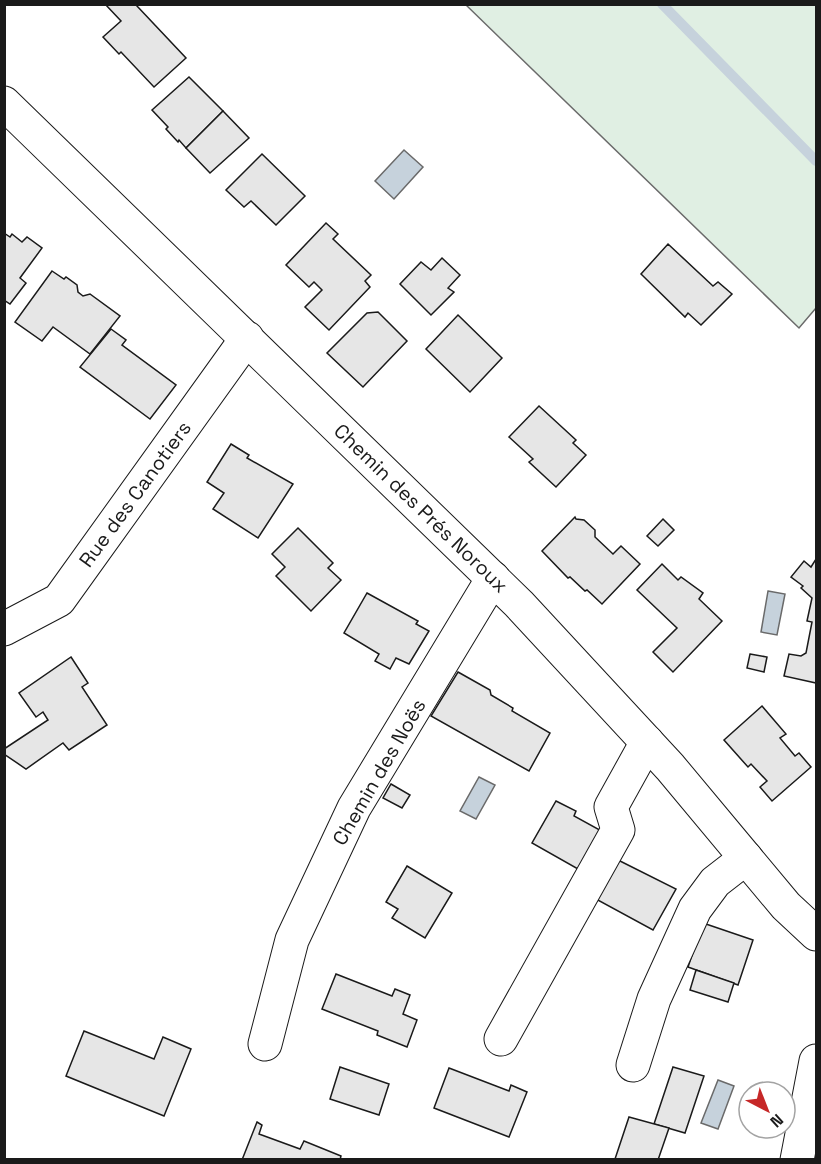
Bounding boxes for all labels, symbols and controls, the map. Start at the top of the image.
street label: Rue des Canotiers [73,416,197,572]
street label: Chemin des Prés Noroux [328,418,514,598]
street label: Chemin des Noës [327,694,431,850]
north arrow [737,1080,797,1140]
text: N [766,1109,788,1132]

